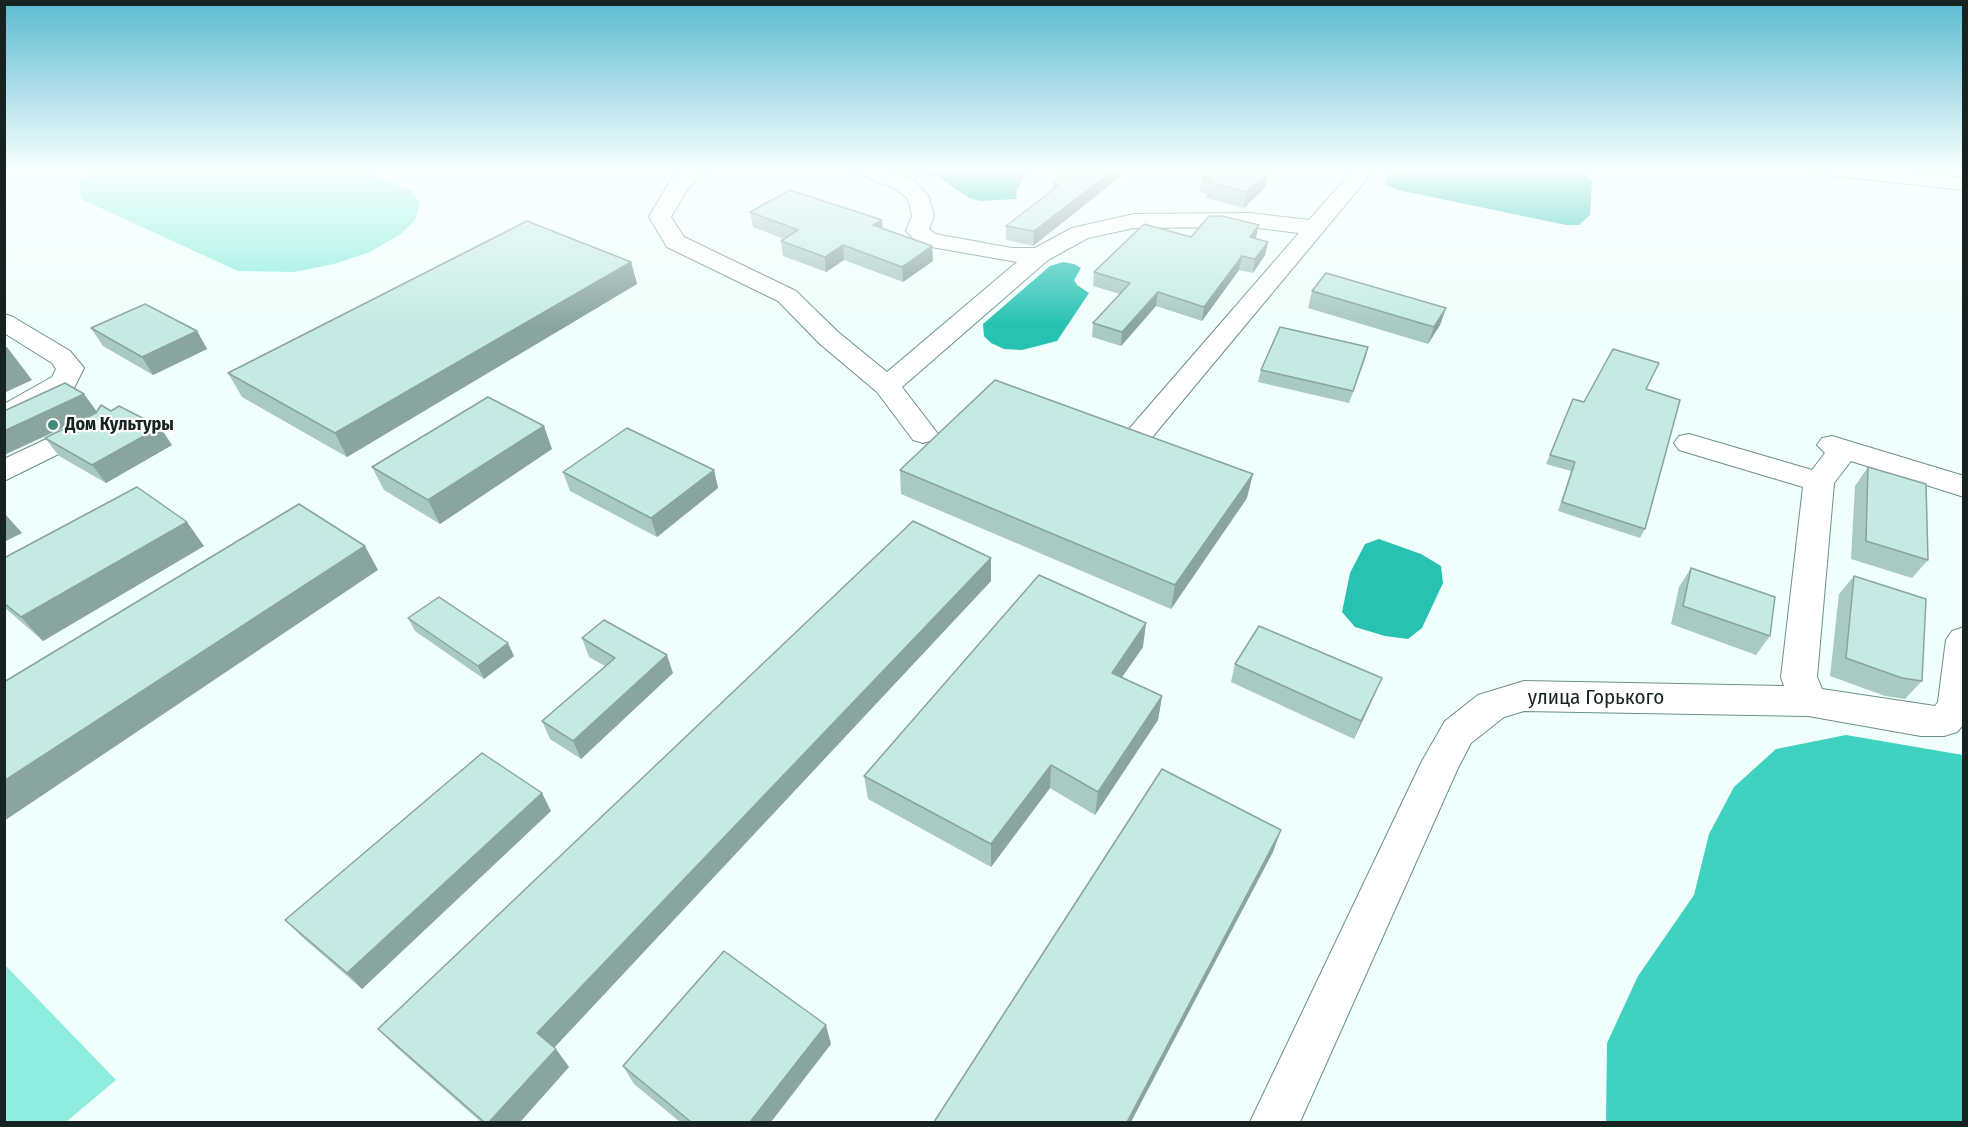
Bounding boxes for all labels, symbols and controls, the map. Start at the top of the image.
place label: Дом Культуры [65,414,174,436]
marker: Дом Культуры [46,418,60,432]
street label: улица Горького [1528,685,1664,711]

